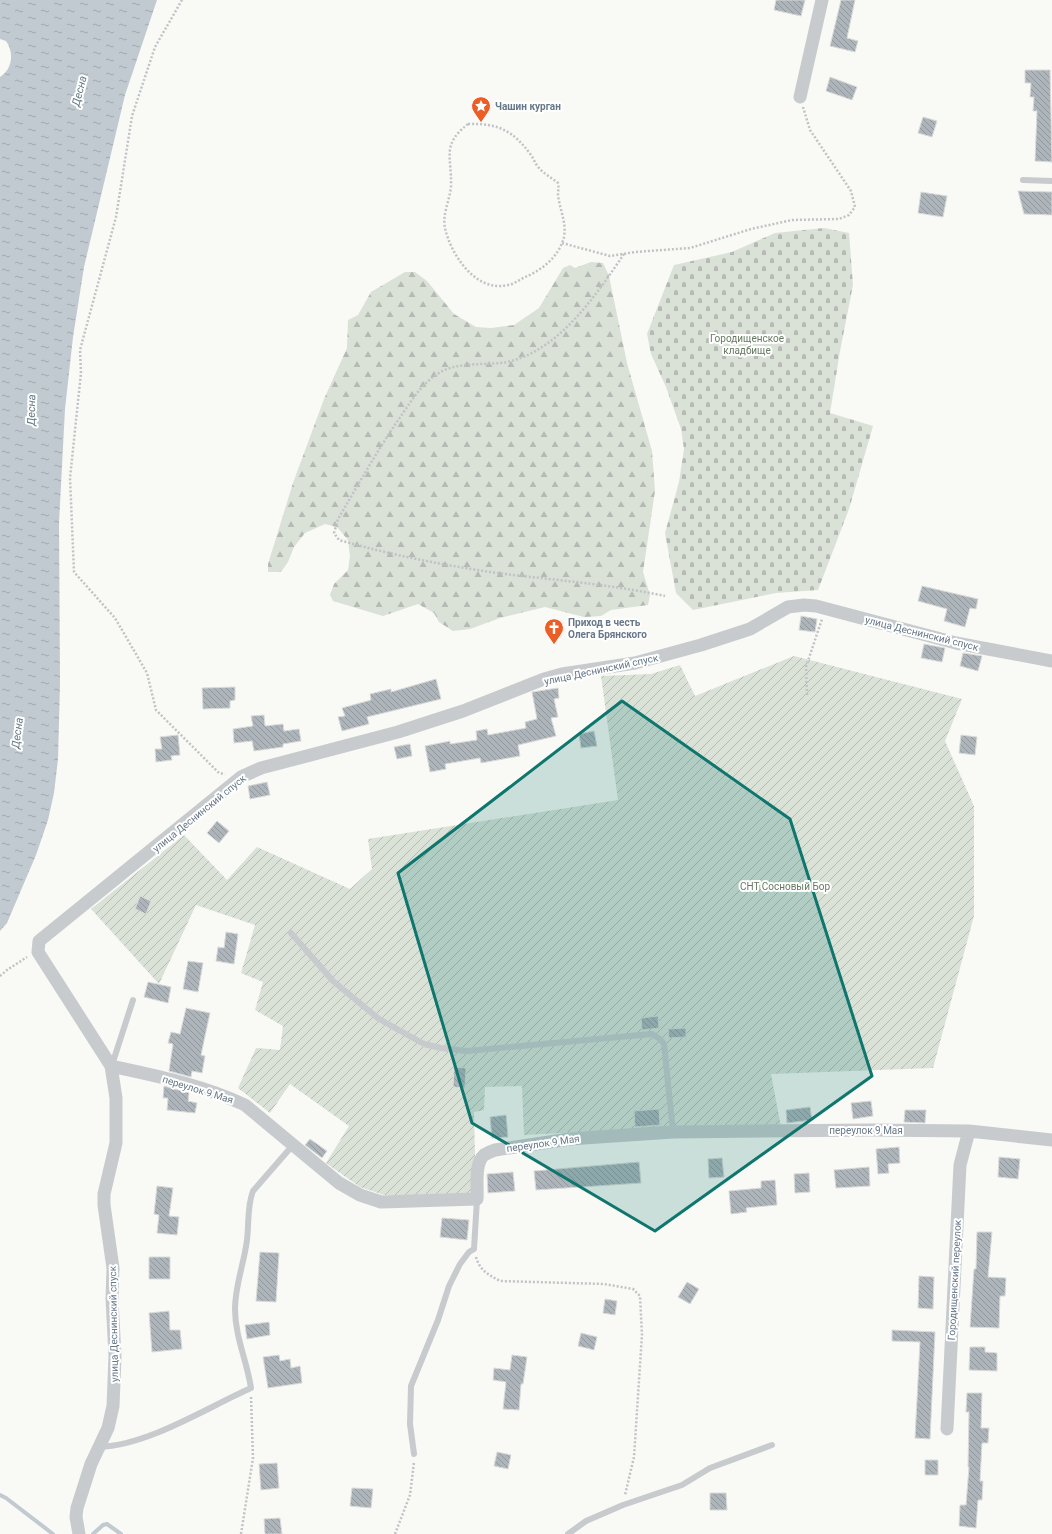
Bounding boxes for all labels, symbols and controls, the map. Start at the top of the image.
water label: Десна [69,74,90,109]
place icon: Чашин курган [470,95,492,123]
place label: Чашин курган [495,101,561,112]
park label: Городищенское кладбище [710,333,784,356]
water label: Десна [25,394,38,427]
street label: улица Деснинский спуск [864,614,980,653]
church icon: Приход в честь Олега Брянского [543,617,565,645]
place label: Приход в честь Олега Брянского [568,617,647,640]
street label: улица Деснинский спуск [543,652,660,687]
water label: Десна [9,717,26,750]
street label: улица Деснинский спуск [151,772,248,854]
park label: СНТ Сосновый Бор [740,881,830,892]
street label: переулок 9 Мая [161,1073,235,1105]
street label: переулок 9 Мая [829,1125,903,1136]
street label: переулок 9 Мая [506,1133,580,1154]
street label: Городищенский переулок [946,1219,963,1341]
street label: улица Деснинский спуск [107,1265,120,1382]

